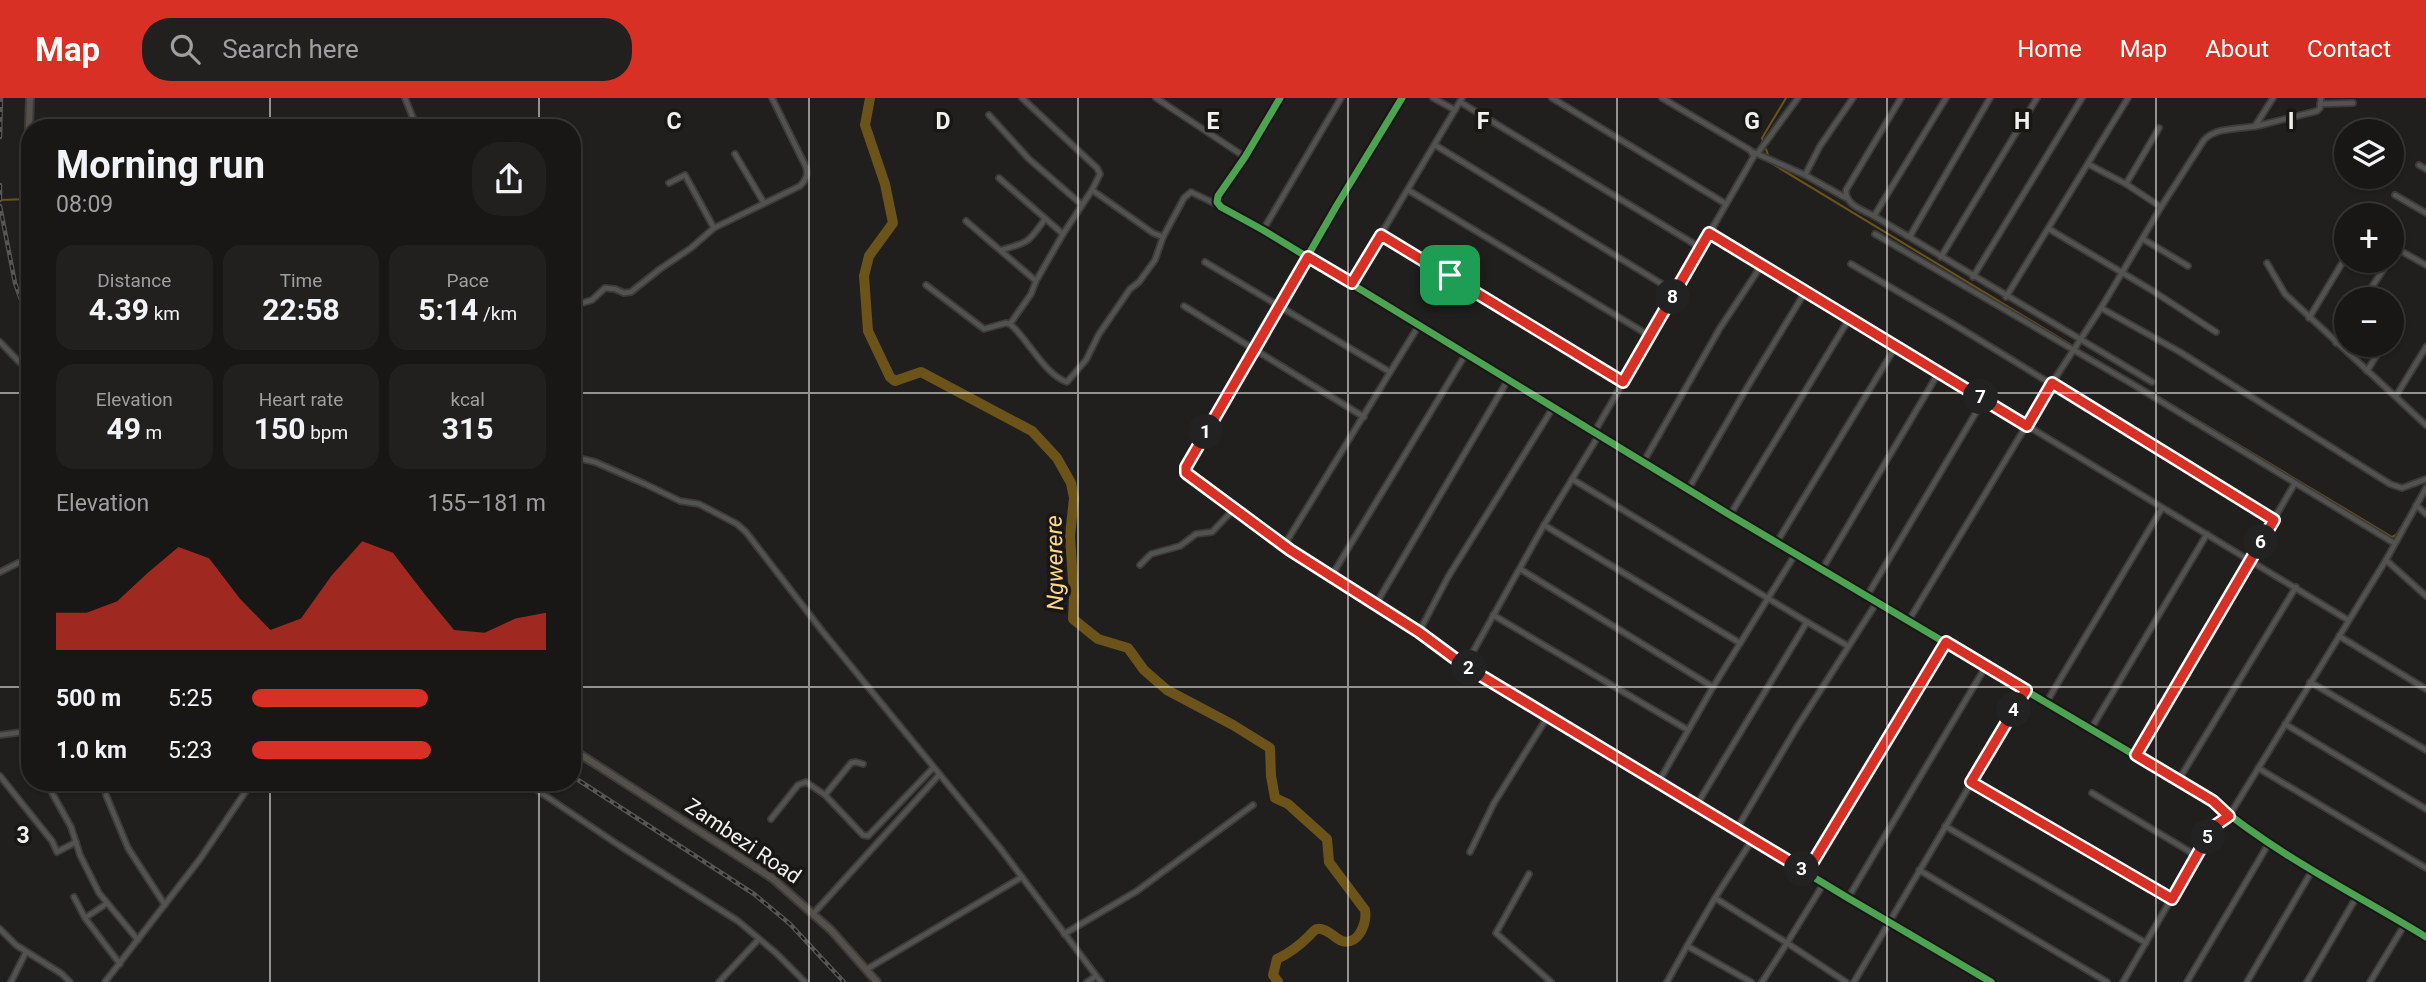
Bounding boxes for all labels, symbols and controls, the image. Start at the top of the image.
search box [142,18,632,81]
text: Map [35,30,100,69]
icon: search [166,30,204,68]
text: Search here [222,34,359,64]
text: Home [2017,35,2082,63]
text: Map [2120,35,2167,63]
text: About [2205,35,2269,63]
text: Contact [2307,35,2391,63]
text: C [666,108,682,135]
text: D [936,108,950,135]
text: E [1207,108,1220,135]
text: F [1477,108,1490,135]
text: G [1744,108,1760,135]
text: H [2014,108,2030,135]
text: I [2288,108,2294,135]
map controls [2334,119,2404,357]
button: layers [2334,119,2404,189]
button: share [472,142,546,216]
text: Morning run [56,143,265,187]
text: 08:09 [56,191,113,218]
button: + [2334,203,2404,273]
pin [1420,245,1480,305]
icon: arrive [1431,256,1469,294]
text: Distance [97,269,171,292]
text: Time [280,269,322,292]
text: Pace [447,269,489,292]
pin: 8 [1656,280,1690,314]
text: 8 [1667,285,1678,308]
button: − [2334,287,2404,357]
text: 4.39 [89,292,149,327]
text: 22:58 [262,292,340,327]
text: 5:14 [418,292,478,327]
text: km [149,302,180,325]
text: /km [478,302,517,325]
pin: 7 [1964,380,1998,414]
text: 7 [1975,385,1986,408]
text: Elevation [96,388,173,411]
text: Heart rate [259,388,343,411]
text: kcal [450,388,485,411]
text: 49 [106,411,141,446]
text: 150 [254,411,305,446]
text: 315 [442,411,493,446]
pin: 1 [1188,414,1224,450]
text: 1 [1200,420,1211,443]
text: m [141,421,162,444]
text: bpm [305,421,348,444]
text: Elevation [56,490,149,517]
text: 155–181 m [427,490,546,517]
water label: Ngwerere [1041,515,1069,611]
pin: 6 [2244,524,2278,560]
text: 6 [2255,530,2266,553]
pin: 2 [1452,650,1486,686]
text: 2 [1463,656,1474,679]
text: 500 m [56,685,121,712]
text: 5:25 [168,685,212,712]
pin: 4 [1996,692,2032,728]
text: 4 [2008,698,2019,721]
text: 1.0 km [56,737,127,764]
text: 5:23 [168,737,212,764]
street label: Zambezi Road [681,794,805,888]
pin: 5 [2190,820,2226,854]
text: 3 [16,822,30,849]
text: 5 [2202,825,2213,848]
pin: 3 [1784,852,1820,886]
text: 3 [1796,857,1807,880]

